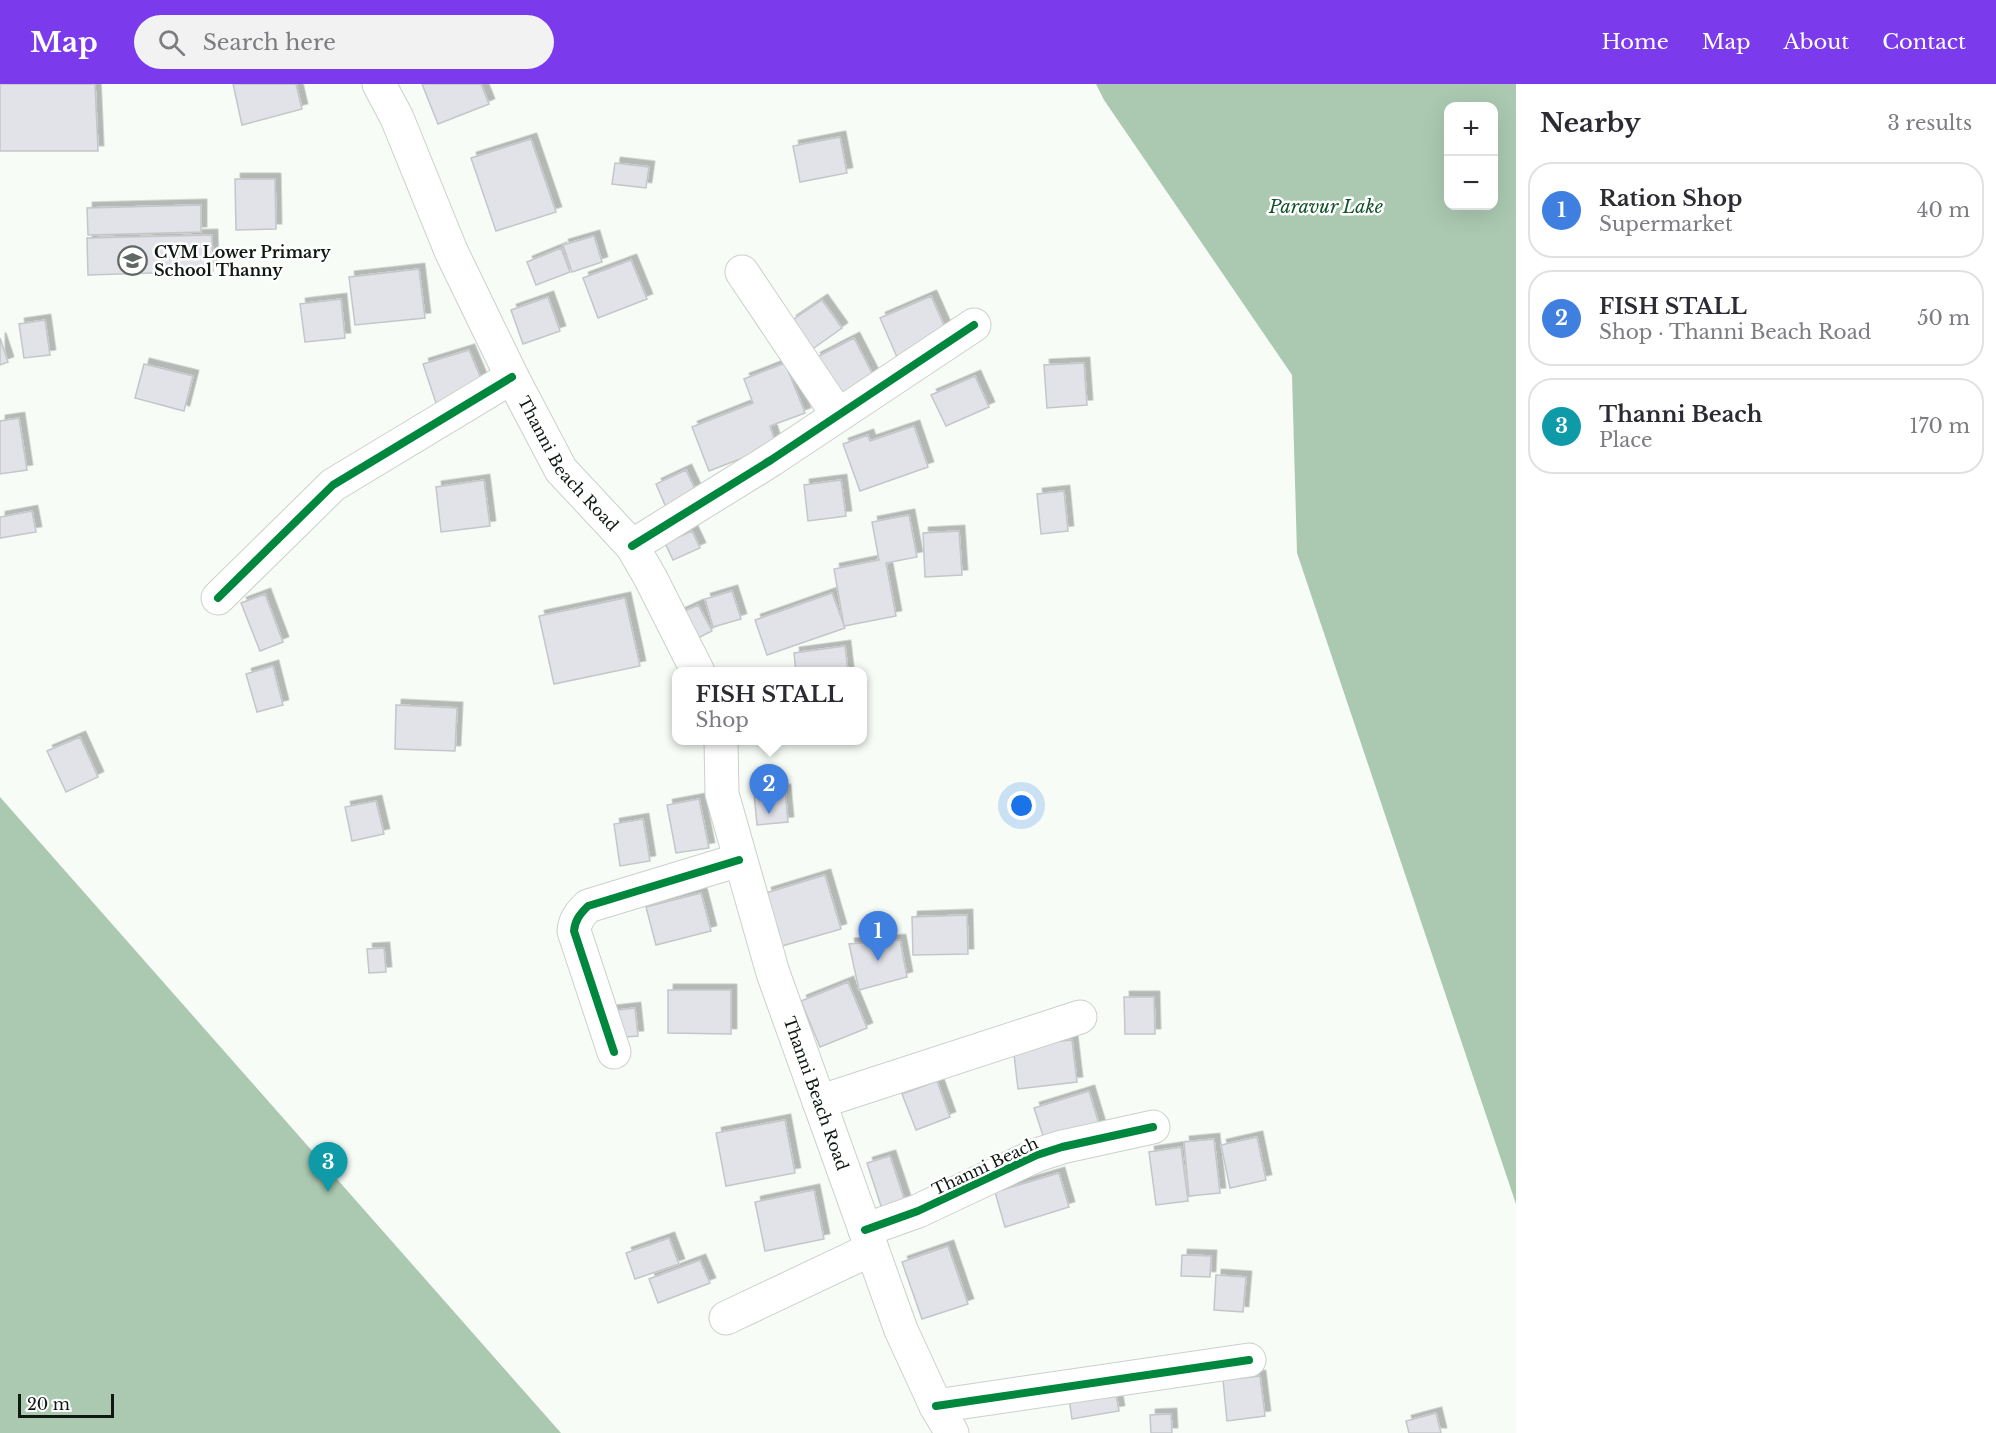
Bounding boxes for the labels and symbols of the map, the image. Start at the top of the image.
water label: Paravur Lake [1268,196,1383,218]
place label: CVM Lower Primary School Thanny [154,242,331,280]
school or university icon: CVM Lower Primary School Thanny [117,245,149,277]
street label: Thanni Beach Road [514,393,623,535]
pin: 2 [750,764,788,814]
your location [1007,791,1036,820]
pin: 1 [858,912,898,961]
street label: Thanni Beach Road [779,1014,853,1173]
street label: Thanni Beach [929,1133,1041,1199]
pin: 3 [308,1142,348,1192]
scale bar [18,1391,114,1418]

